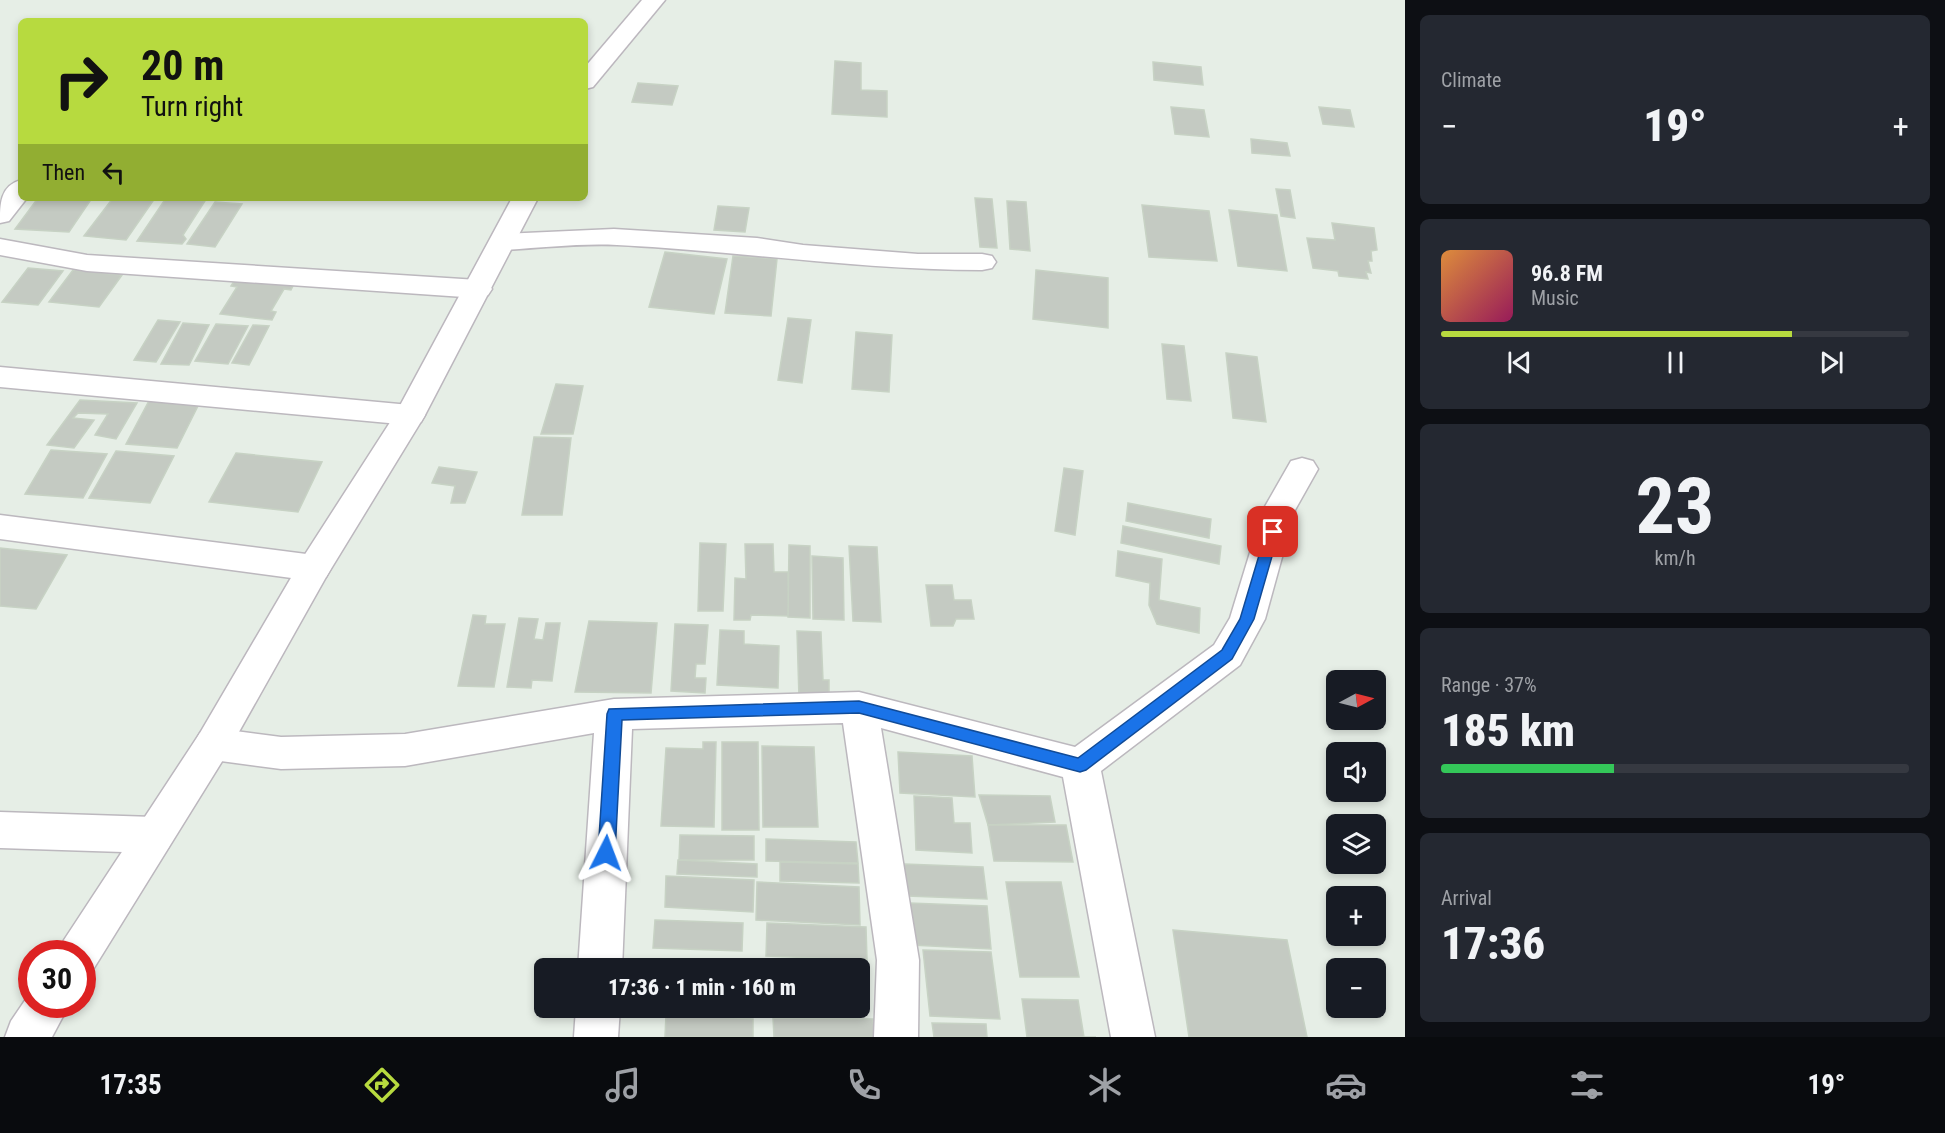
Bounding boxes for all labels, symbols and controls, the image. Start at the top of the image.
text: 20 m [141,41,224,90]
icon: right [42,42,120,120]
text: Climate [1441,68,1501,92]
text: Turn right [141,91,243,123]
text: 19° [1643,99,1707,152]
text: − [1441,107,1458,146]
text: + [1893,107,1909,146]
icon: left [97,156,130,189]
text: Then [42,160,85,185]
text: 96.8 FM [1531,261,1603,286]
text: Music [1531,286,1579,310]
icon: previous [1503,346,1536,379]
icon: pause [1659,346,1692,379]
icon: next [1815,346,1848,379]
text: 23 [1636,461,1714,552]
pin [1247,506,1298,557]
icon: arrive [1256,515,1289,548]
text: km/h [1654,546,1696,570]
north arrow [1326,670,1386,730]
map controls [1326,670,1386,1018]
text: Range · 37% [1441,673,1537,697]
text: 185 km [1441,704,1575,757]
button: sound [1326,742,1386,802]
button: layers [1326,814,1386,874]
position arrow [574,821,638,885]
button: + [1326,886,1386,946]
text: Arrival [1441,886,1492,910]
text: 17:36 [1441,917,1545,970]
speed limit sign: 30 [18,940,96,1018]
button: − [1326,958,1386,1018]
text: 17:36 · 1 min · 160 m [608,975,796,1000]
icon: directions [361,1064,403,1106]
icon: music [602,1064,644,1106]
icon: phone [843,1064,885,1106]
icon: climate [1084,1064,1126,1106]
icon: car [1325,1064,1367,1106]
icon: filters [1566,1064,1608,1106]
text: 17:35 [100,1069,162,1101]
text: 19° [1808,1069,1845,1101]

